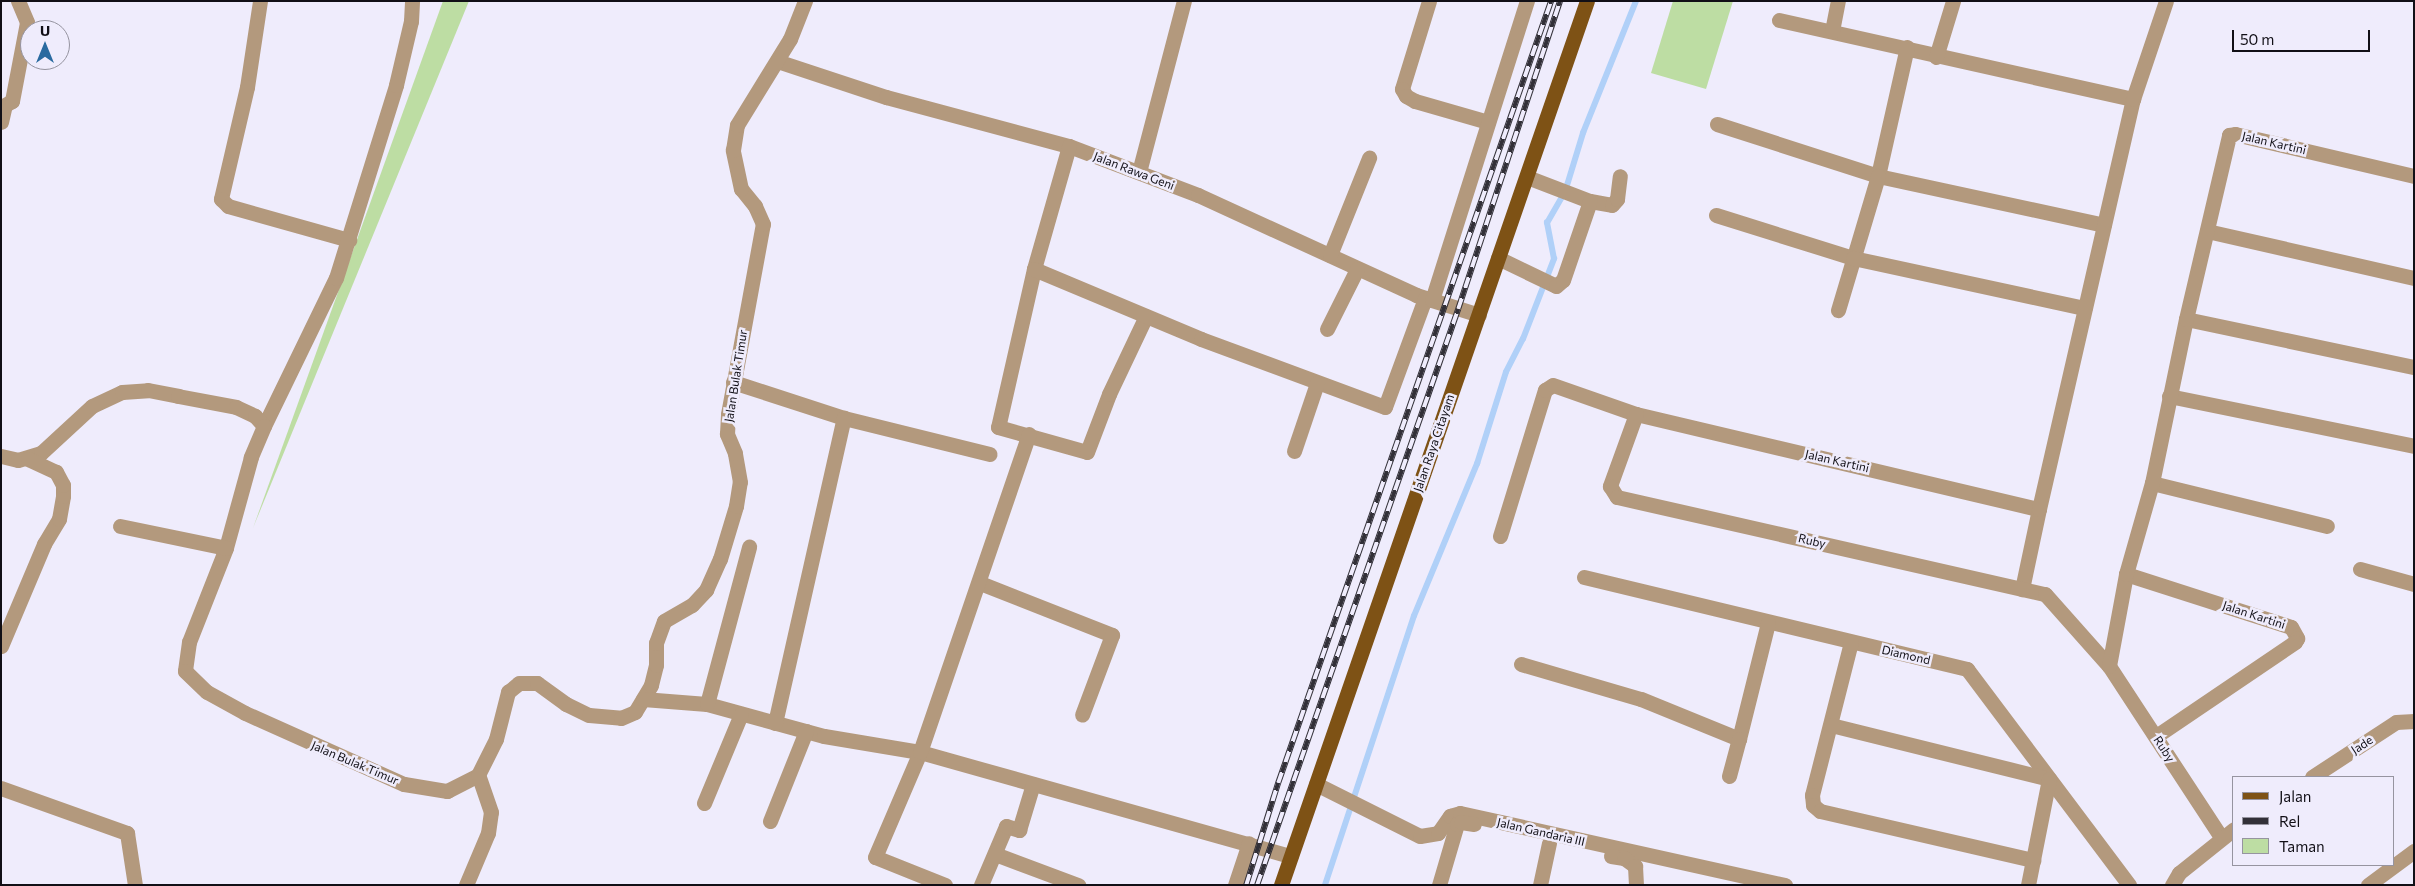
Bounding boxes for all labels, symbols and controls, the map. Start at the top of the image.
north arrow [20,20,70,70]
scale bar [2235,20,2372,52]
text: U [40,22,50,39]
text: 50 m [2240,30,2274,48]
street label: Jalan Kartini [2241,129,2307,157]
street label: Jalan Rawa Geni [1091,149,1177,193]
street label: Jalan Bulak Timur [722,329,750,423]
street label: Jalan Raya Citayam [1411,392,1457,494]
street label: Jalan Kartini [1804,447,1870,475]
street label: Ruby [1797,531,1827,551]
street label: Jalan Kartini [2221,598,2287,632]
street label: Diamond [1880,642,1932,668]
street label: Ruby [2150,733,2178,765]
street label: Jade [2348,733,2376,757]
street label: Jalan Bulak Timur [309,738,401,788]
legend [2232,776,2395,866]
text: Jalan [2279,787,2311,805]
text: Rel [2279,812,2300,830]
street label: Jalan Gandaria III [1496,815,1586,849]
text: Taman [2279,837,2325,855]

